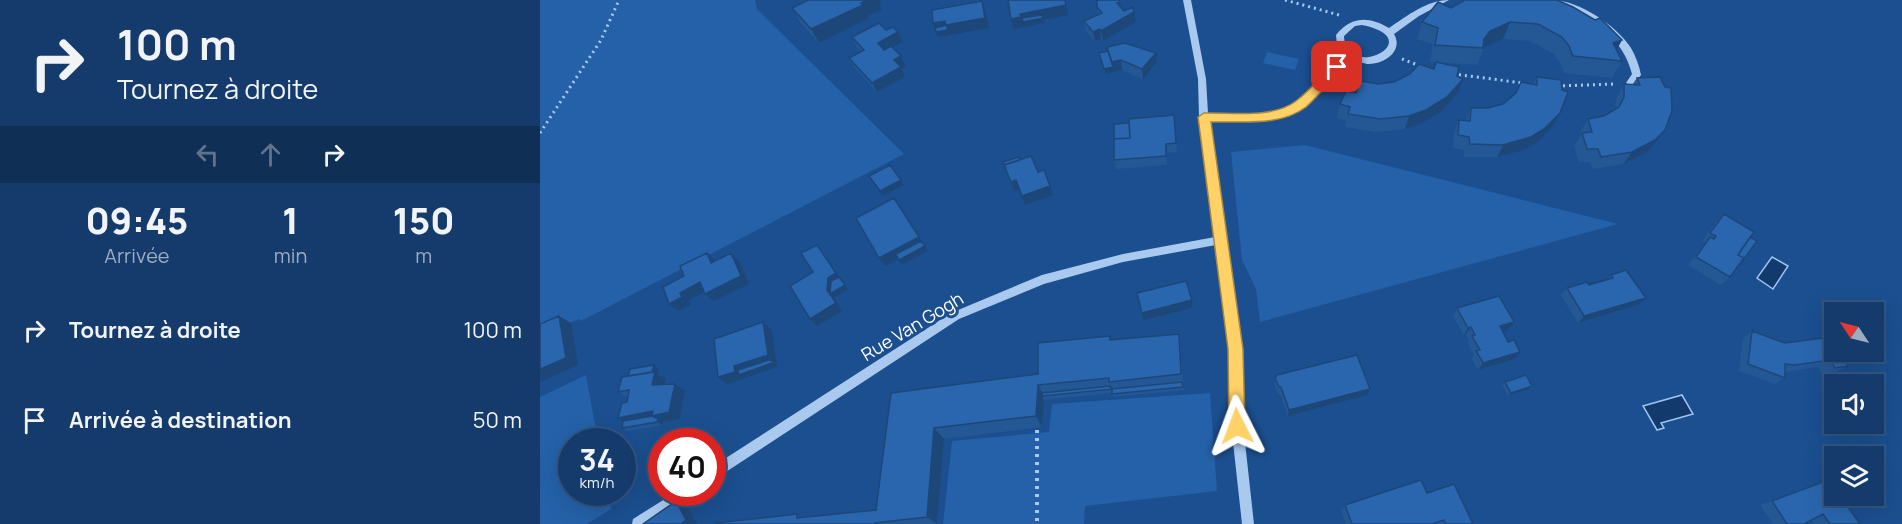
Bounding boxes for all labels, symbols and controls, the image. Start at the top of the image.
text: 100 m [117,15,237,73]
icon: right [18,24,96,102]
pin [1311,41,1362,92]
icon: arrive [1320,50,1353,83]
text: Tournez à droite [117,70,318,107]
icon: left [191,138,224,171]
icon: ahead [254,138,287,171]
icon: right [317,138,350,171]
text: 09:45 [85,196,188,245]
text: 1 [282,196,299,245]
text: 150 [393,196,455,245]
text: Arrivée [104,242,170,269]
text: min [274,242,307,269]
text: m [415,242,432,269]
street label: Rue Van Gogh [856,286,968,366]
north arrow [1824,302,1884,362]
map controls [1824,302,1884,506]
icon: right [18,314,51,347]
text: Tournez à droite [69,315,241,345]
text: 100 m [464,315,522,345]
button: sound [1824,374,1884,434]
position arrow [1205,394,1269,458]
icon: arrive [18,404,51,437]
text: Arrivée à destination [69,405,292,435]
text: 50 m [473,405,522,435]
speed limit sign: 40 [648,428,726,506]
text: 34 [579,439,615,480]
button: layers [1824,446,1884,506]
text: km/h [580,472,614,493]

